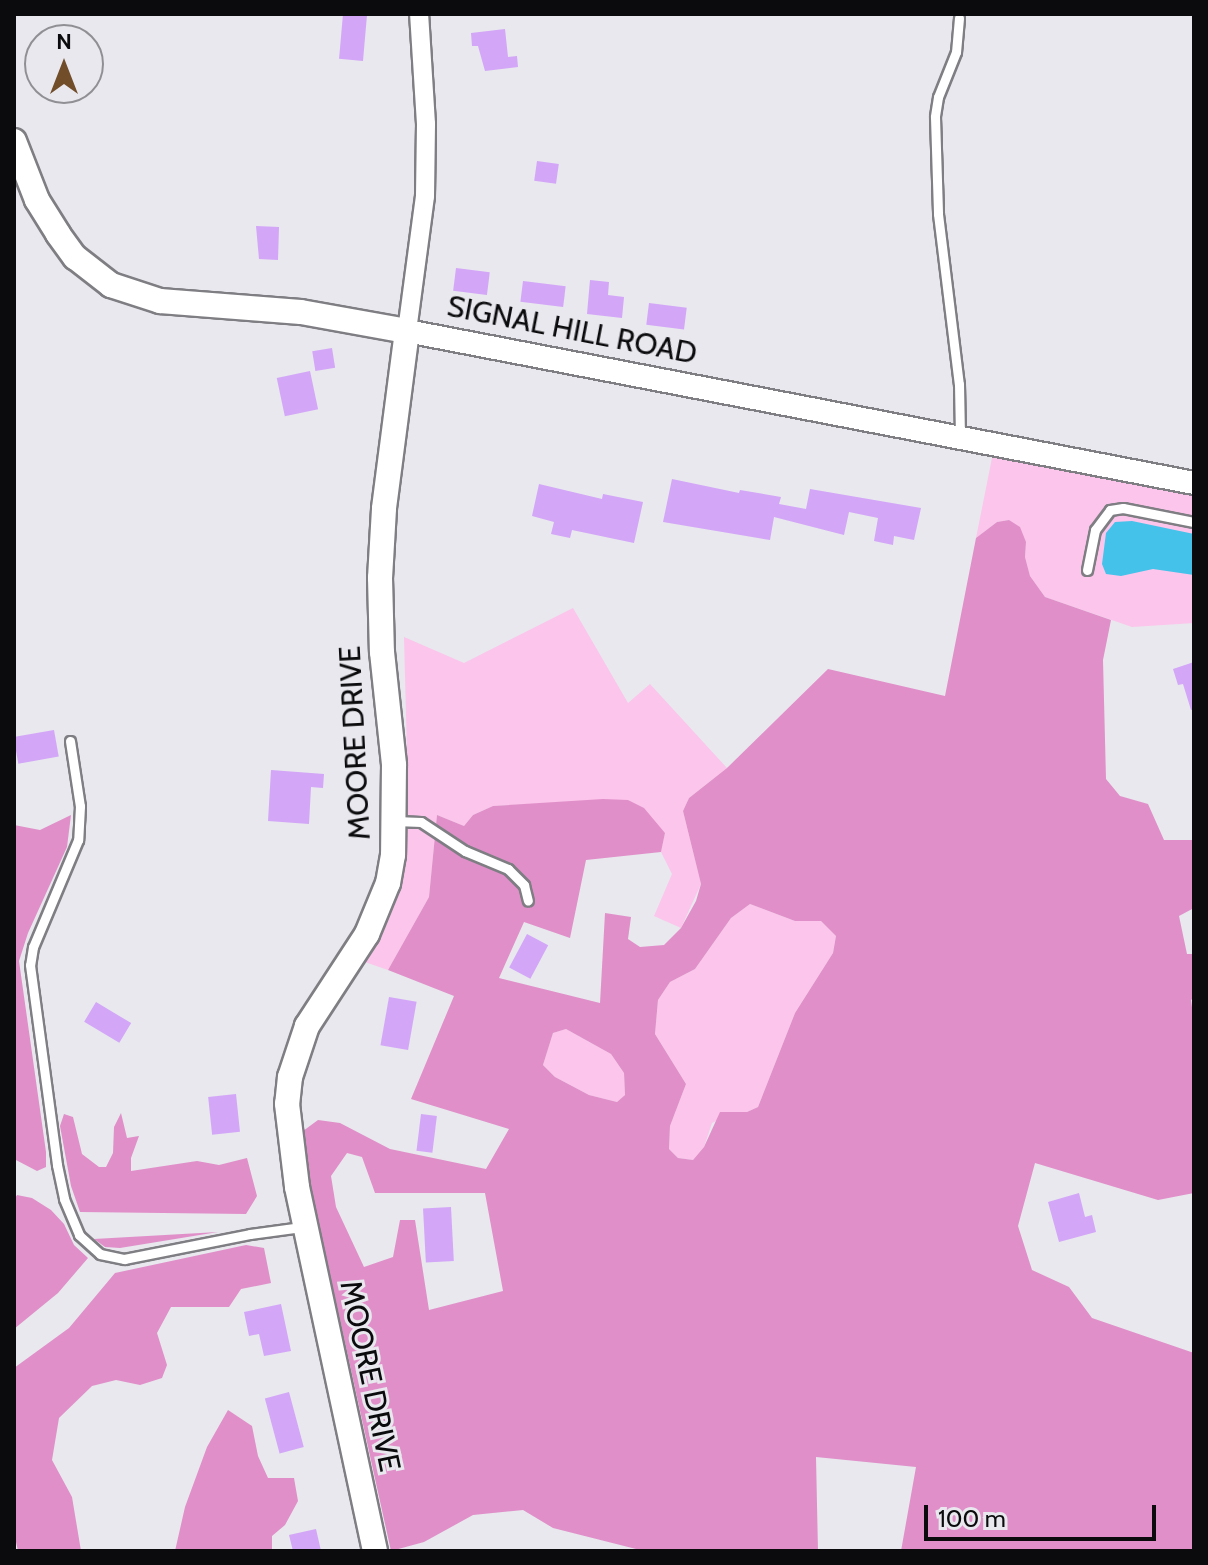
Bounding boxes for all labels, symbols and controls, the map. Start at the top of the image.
north arrow [24,24,104,104]
text: N [56,28,72,55]
street label: SIGNAL HILL ROAD [444,288,700,372]
street label: MOORE DRIVE [332,645,378,841]
street label: MOORE DRIVE [332,1277,408,1475]
scale bar [928,1489,1160,1539]
text: 100 m [938,1504,1006,1533]

